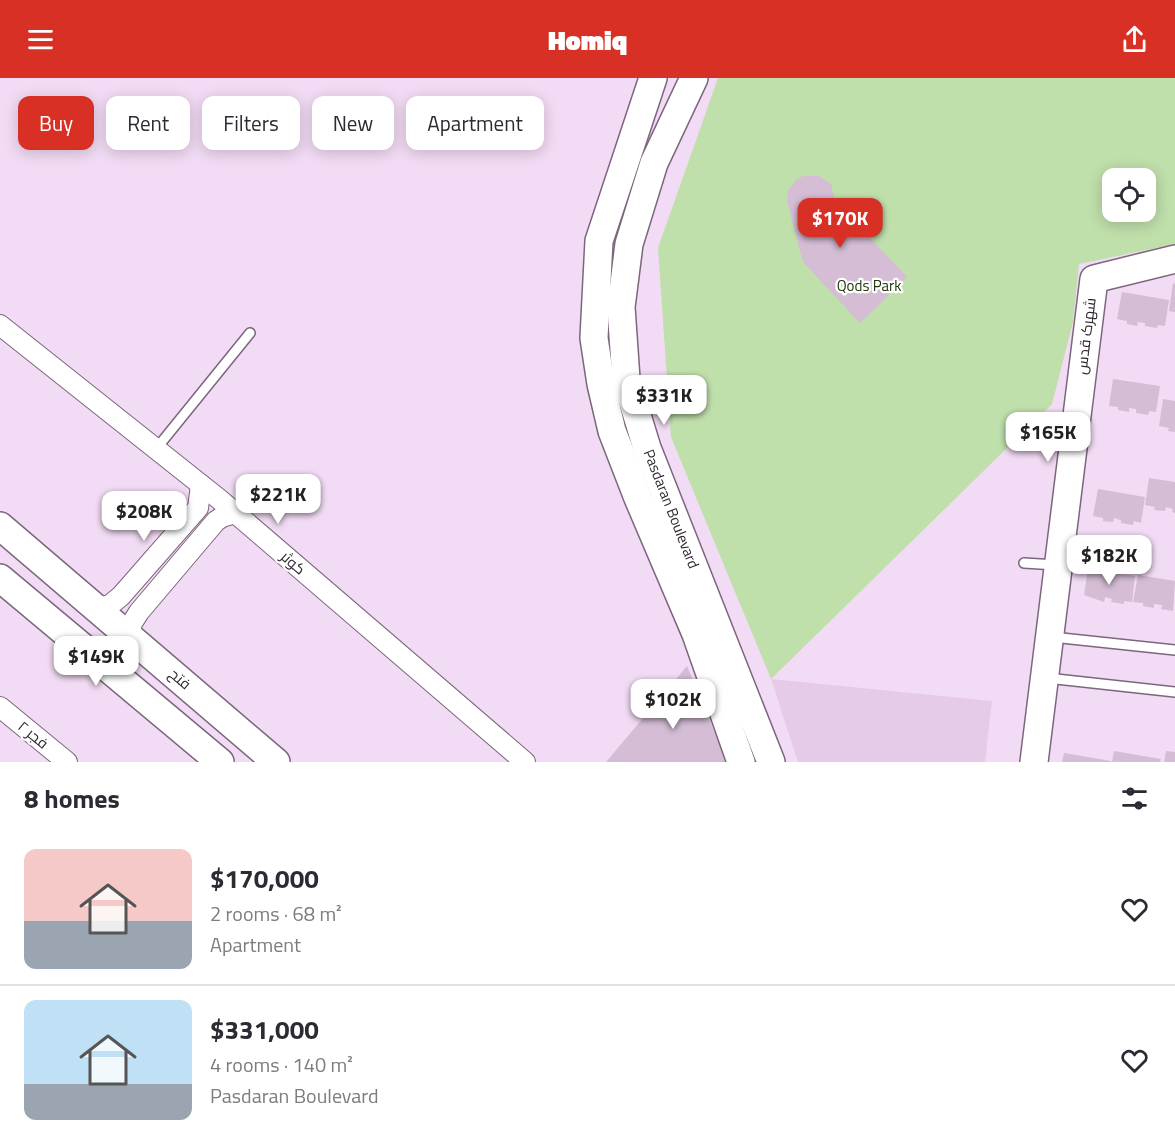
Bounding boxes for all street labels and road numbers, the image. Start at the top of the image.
street label: شهرک قدس [1069,296,1102,376]
street label: Pasdaran Boulevard [638,446,705,572]
street label: کوثر [275,545,311,580]
street label: فتح [164,662,197,695]
street label: فجر ۲ [13,715,54,754]

